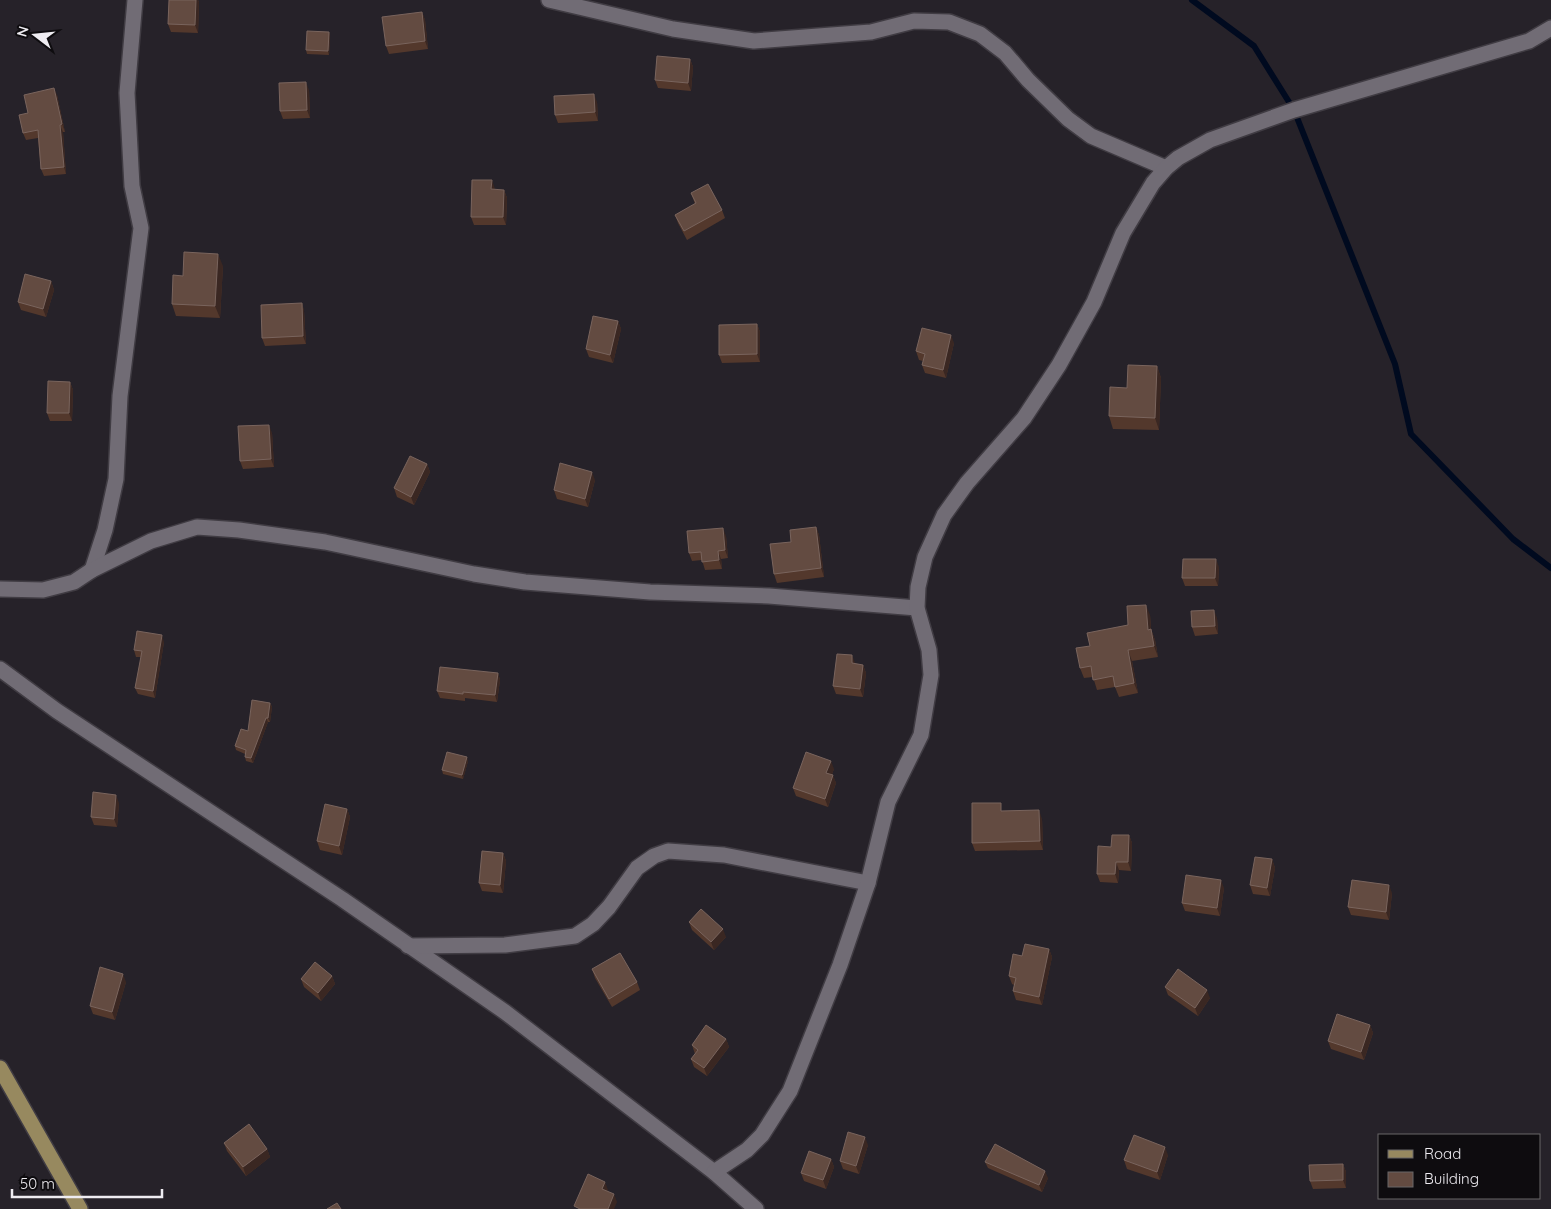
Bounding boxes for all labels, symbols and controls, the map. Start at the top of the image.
north arrow [10,10,60,60]
text: N [12,24,33,39]
legend [1378,1134,1541,1199]
text: Road [1424,1144,1461,1163]
scale bar [12,1166,162,1198]
text: Building [1424,1169,1479,1188]
text: 50 m [20,1174,55,1193]

